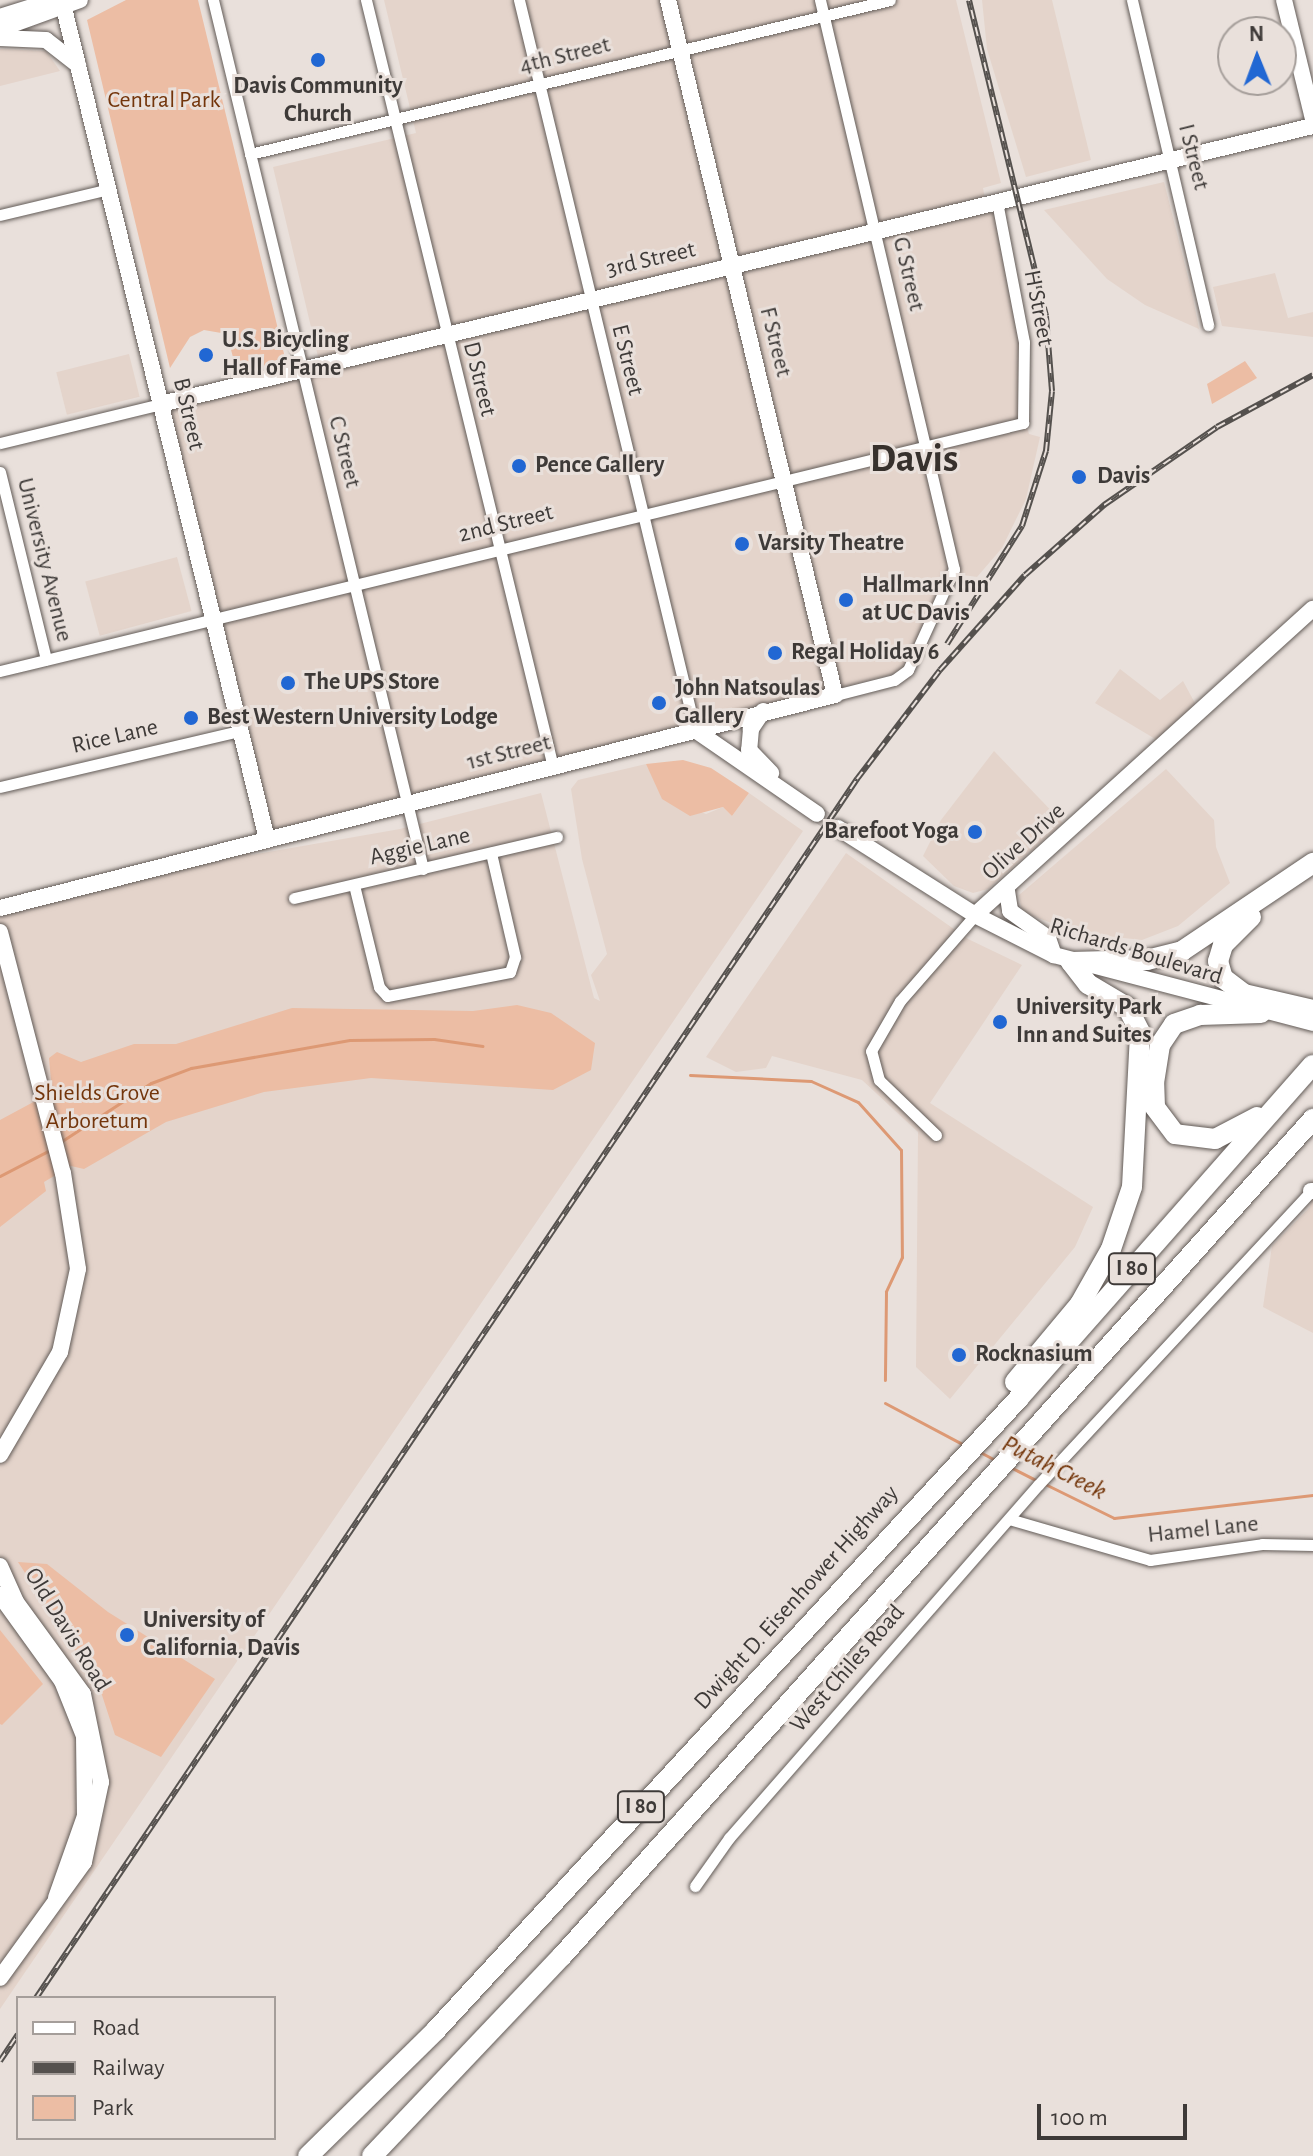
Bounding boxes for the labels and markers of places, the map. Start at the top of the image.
marker: Davis Community Church [309,51,327,69]
place label: Davis Community Church [233,73,403,129]
place label: U.S. Bicycling Hall of Fame [222,327,349,383]
marker: U.S. Bicycling Hall of Fame [197,346,215,364]
place label: Pence Gallery [535,452,665,480]
marker: Pence Gallery [510,457,528,475]
place label: Davis [1097,463,1150,491]
marker: Davis [1068,466,1090,488]
place label: Varsity Theatre [758,530,904,558]
marker: Varsity Theatre [733,535,751,553]
place label: Hallmark Inn at UC Davis [862,572,989,628]
marker: Hallmark Inn at UC Davis [837,591,855,609]
place label: Regal Holiday 6 [791,639,939,667]
marker: Regal Holiday 6 [766,644,784,662]
place label: The UPS Store [304,669,439,697]
marker: The UPS Store [279,674,297,692]
place label: John Natsoulas Gallery [675,675,820,731]
marker: John Natsoulas Gallery [650,694,668,712]
place label: Best Western University Lodge [207,704,498,732]
marker: Best Western University Lodge [182,709,200,727]
place label: Barefoot Yoga [824,818,959,846]
marker: Barefoot Yoga [966,823,984,841]
place label: University Park Inn and Suites [1016,994,1162,1050]
marker: University Park Inn and Suites [991,1013,1009,1031]
place label: Rocknasium [975,1341,1093,1369]
marker: Rocknasium [950,1346,968,1364]
place label: University of California, Davis [143,1607,300,1663]
marker: University of California, Davis [118,1626,136,1644]

